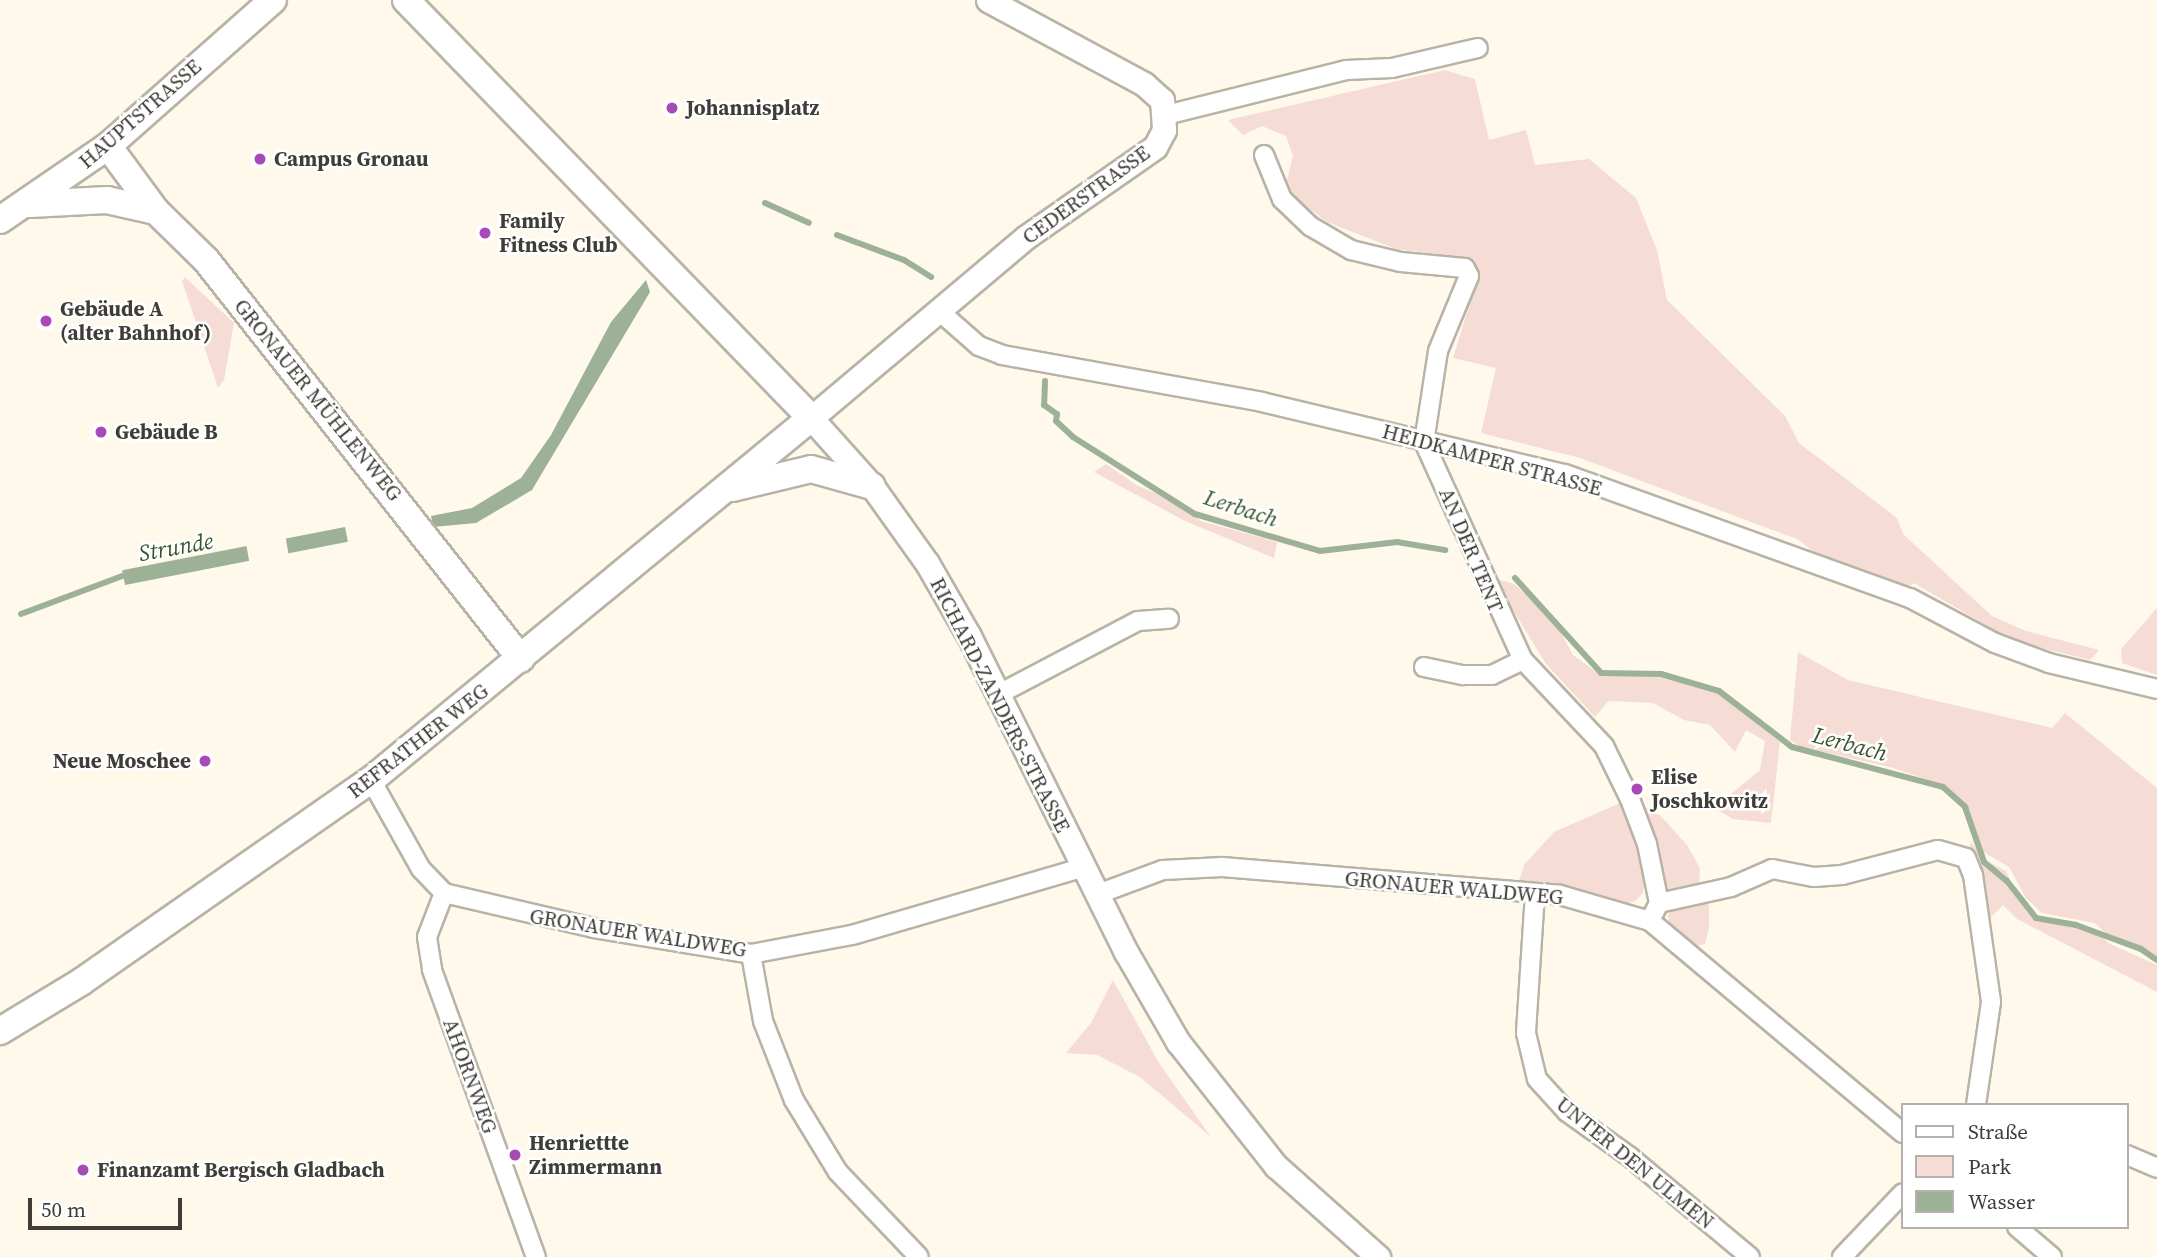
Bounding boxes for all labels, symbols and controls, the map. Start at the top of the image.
street label: HAUPTSTRASSE [74,54,206,174]
place label: Johannisplatz [686,95,819,121]
marker: Johannisplatz [664,100,680,116]
street label: CEDERSTRASSE [1017,140,1155,250]
place label: Campus Gronau [274,146,428,172]
marker: Campus Gronau [252,151,268,167]
place label: Family Fitness Club [499,208,618,258]
marker: Family Fitness Club [477,225,493,241]
street label: GRONAUER MÜHLENWEG [229,294,407,506]
place label: Gebäude A (alter Bahnhof) [60,296,211,346]
marker: Gebäude A (alter Bahnhof) [38,313,54,329]
place label: Gebäude B [115,419,218,445]
street label: HEIDKAMPER STRASSE [1379,419,1605,501]
marker: Gebäude B [93,424,109,440]
water label: Lerbach [1201,483,1281,533]
street label: AN DER TENT [1433,484,1509,616]
water label: Strunde [137,527,215,567]
street label: RICHARD-ZANDERS-STRASSE [925,573,1075,837]
street label: REFRATHER WEG [342,678,494,804]
water label: Lerbach [1810,721,1890,767]
place label: Neue Moschee [53,748,191,774]
marker: Neue Moschee [197,753,213,769]
place label: Elise Joschkowitz [1651,764,1768,814]
marker: Elise Joschkowitz [1629,781,1645,797]
street label: GRONAUER WALDWEG [1343,866,1565,910]
street label: GRONAUER WALDWEG [528,903,748,963]
street label: AHORNWEG [438,1015,502,1137]
street label: UNTER DEN ULMEN [1551,1092,1719,1234]
legend [1902,1103,2129,1229]
text: Straße [1968,1117,2028,1146]
place label: Henriettte Zimmermann [529,1130,662,1180]
marker: Henriettte Zimmermann [507,1147,523,1163]
text: Park [1968,1152,2011,1181]
place label: Finanzamt Bergisch Gladbach [97,1157,385,1183]
marker: Finanzamt Bergisch Gladbach [75,1162,91,1178]
scale bar [32,1184,186,1228]
text: Wasser [1968,1187,2035,1216]
text: 50 m [41,1195,86,1224]

